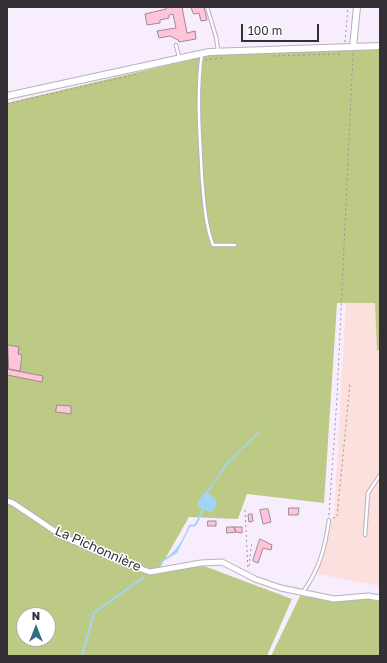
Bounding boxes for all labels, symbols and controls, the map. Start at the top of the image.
scale bar [243,16,321,42]
text: 100 m [248,23,282,38]
street label: La Pichonnière [53,523,143,575]
north arrow [16,607,56,647]
text: N [32,609,40,622]

